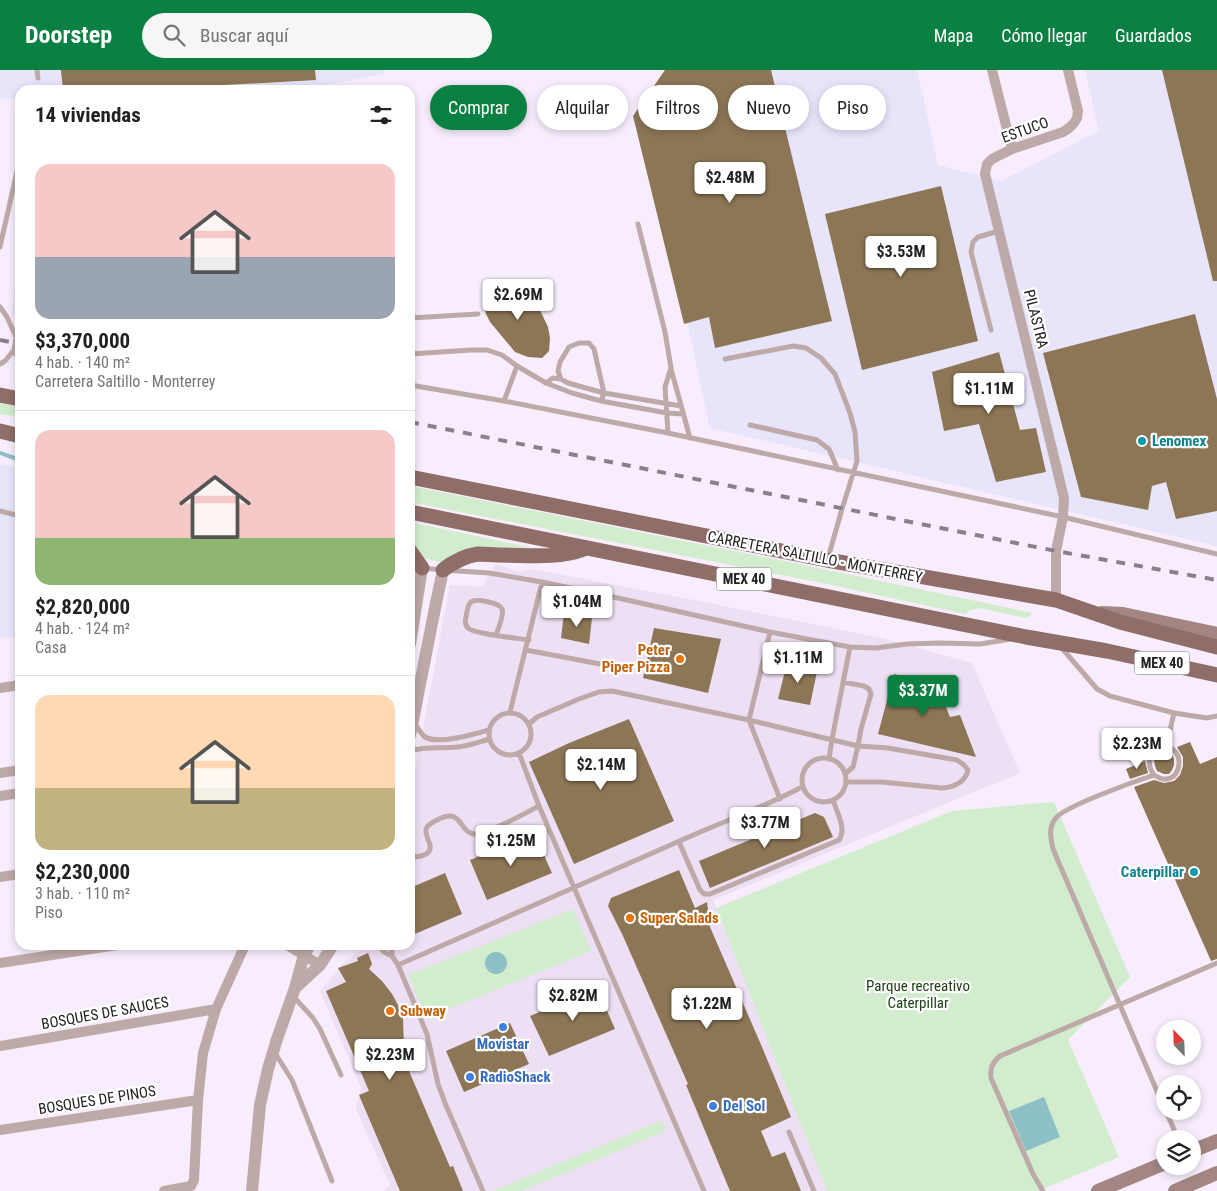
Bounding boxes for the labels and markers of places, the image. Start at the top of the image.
pin: $2.48M [689,162,771,204]
pin: $3.53M [860,236,942,278]
pin: $2.69M [477,278,559,321]
pin: $1.11M [948,372,1030,415]
place label: Lenomex [1152,432,1207,450]
marker: Lenomex [1136,435,1148,447]
pin: $1.04M [536,586,618,628]
place label: Peter Piper Pizza [602,641,670,676]
pin: $1.11M [757,642,839,684]
marker: Peter Piper Pizza [674,653,686,665]
pin: $3.37M [882,674,964,717]
pin: $2.23M [1096,728,1178,770]
pin: $2.14M [560,748,642,791]
pin: $3.77M [724,806,806,849]
pin: $1.25M [470,824,552,867]
place label: Caterpillar [1121,863,1184,881]
marker: Caterpillar [1188,866,1200,878]
place label: Super Salads [640,909,719,927]
marker: Super Salads [624,912,636,924]
pin: $2.82M [532,980,614,1022]
pin: $1.22M [666,988,748,1030]
place label: Subway [400,1002,446,1020]
marker: Subway [384,1005,396,1017]
marker: Movistar [497,1021,509,1033]
place label: Movistar [477,1035,529,1053]
pin: $2.23M [349,1038,431,1081]
place label: RadioShack [480,1068,551,1086]
marker: RadioShack [464,1071,476,1083]
place label: Del Sol [723,1097,765,1115]
marker: Del Sol [707,1100,719,1112]

